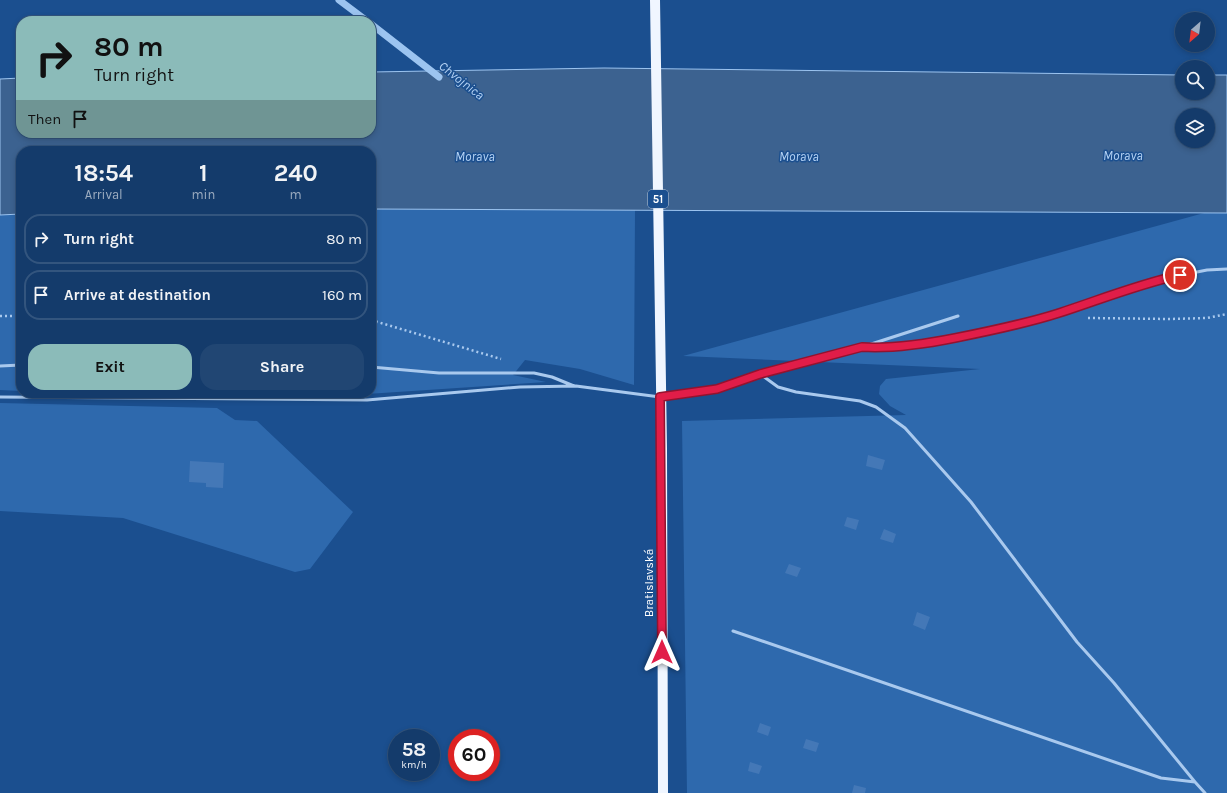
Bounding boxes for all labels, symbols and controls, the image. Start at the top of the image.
north arrow [1175,12,1215,52]
map controls [1175,12,1215,148]
text: 80 m [94,30,163,63]
icon: right [28,32,80,84]
water label: Chvojnica [436,58,488,103]
button: search [1175,60,1215,100]
text: Turn right [94,64,174,86]
icon: arrive [69,108,91,130]
button: layers [1175,108,1215,148]
text: Then [28,110,61,128]
water label: Morava [1103,148,1143,163]
water label: Morava [455,149,495,164]
water label: Morava [779,149,819,164]
text: 18:54 [74,159,133,187]
text: 1 [199,159,208,187]
text: 240 [274,159,318,187]
text: Arrival [85,187,123,202]
text: min [191,187,215,202]
text: m [290,187,302,202]
road number: 51 [648,190,668,208]
icon: right [30,228,52,250]
text: Turn right [64,230,134,248]
text: 80 m [326,230,362,248]
pin [1163,258,1197,292]
icon: arrive [1169,264,1191,286]
icon: arrive [30,284,52,306]
text: Arrive at destination [64,286,211,304]
text: 160 m [322,286,362,304]
button: Exit [28,344,192,390]
button: Share [200,344,364,390]
street label: Bratislavská [642,549,656,617]
position arrow [641,631,683,673]
speed limit sign: 60 [448,729,500,781]
text: 58 [402,738,426,761]
text: km/h [401,759,427,771]

